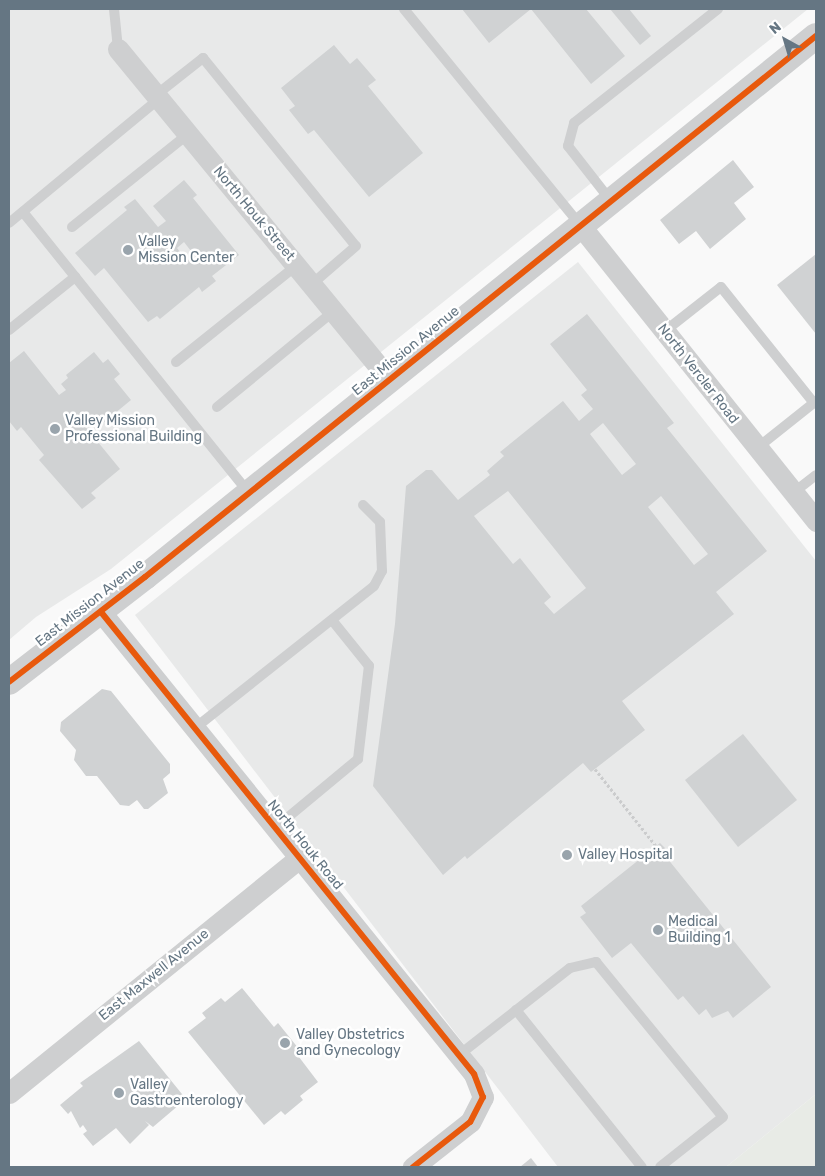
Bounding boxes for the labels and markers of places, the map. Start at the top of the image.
place label: Valley Mission Center [138,234,234,266]
marker: Valley Mission Center [122,244,134,256]
place label: Valley Mission Professional Building [65,413,202,446]
marker: Valley Mission Professional Building [49,423,61,435]
place label: Valley Hospital [578,847,673,863]
marker: Valley Hospital [560,848,574,862]
place label: Medical Building 1 [668,914,731,946]
marker: Medical Building 1 [652,924,664,936]
place label: Valley Obstetrics and Gynecology [296,1027,405,1060]
marker: Valley Obstetrics and Gynecology [278,1036,292,1050]
place label: Valley Gastroenterology [130,1077,243,1110]
marker: Valley Gastroenterology [112,1086,126,1100]

